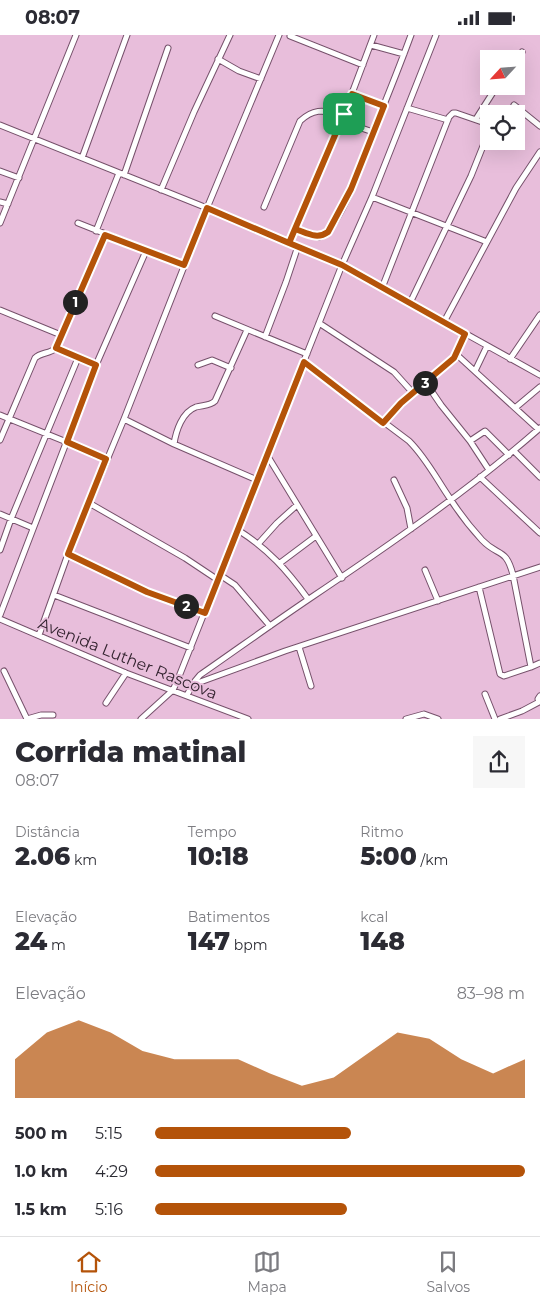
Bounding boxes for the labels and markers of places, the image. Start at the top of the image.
pin [323,93,365,135]
pin: 1 [62,289,88,315]
pin: 3 [412,371,438,395]
pin: 2 [174,593,198,619]

